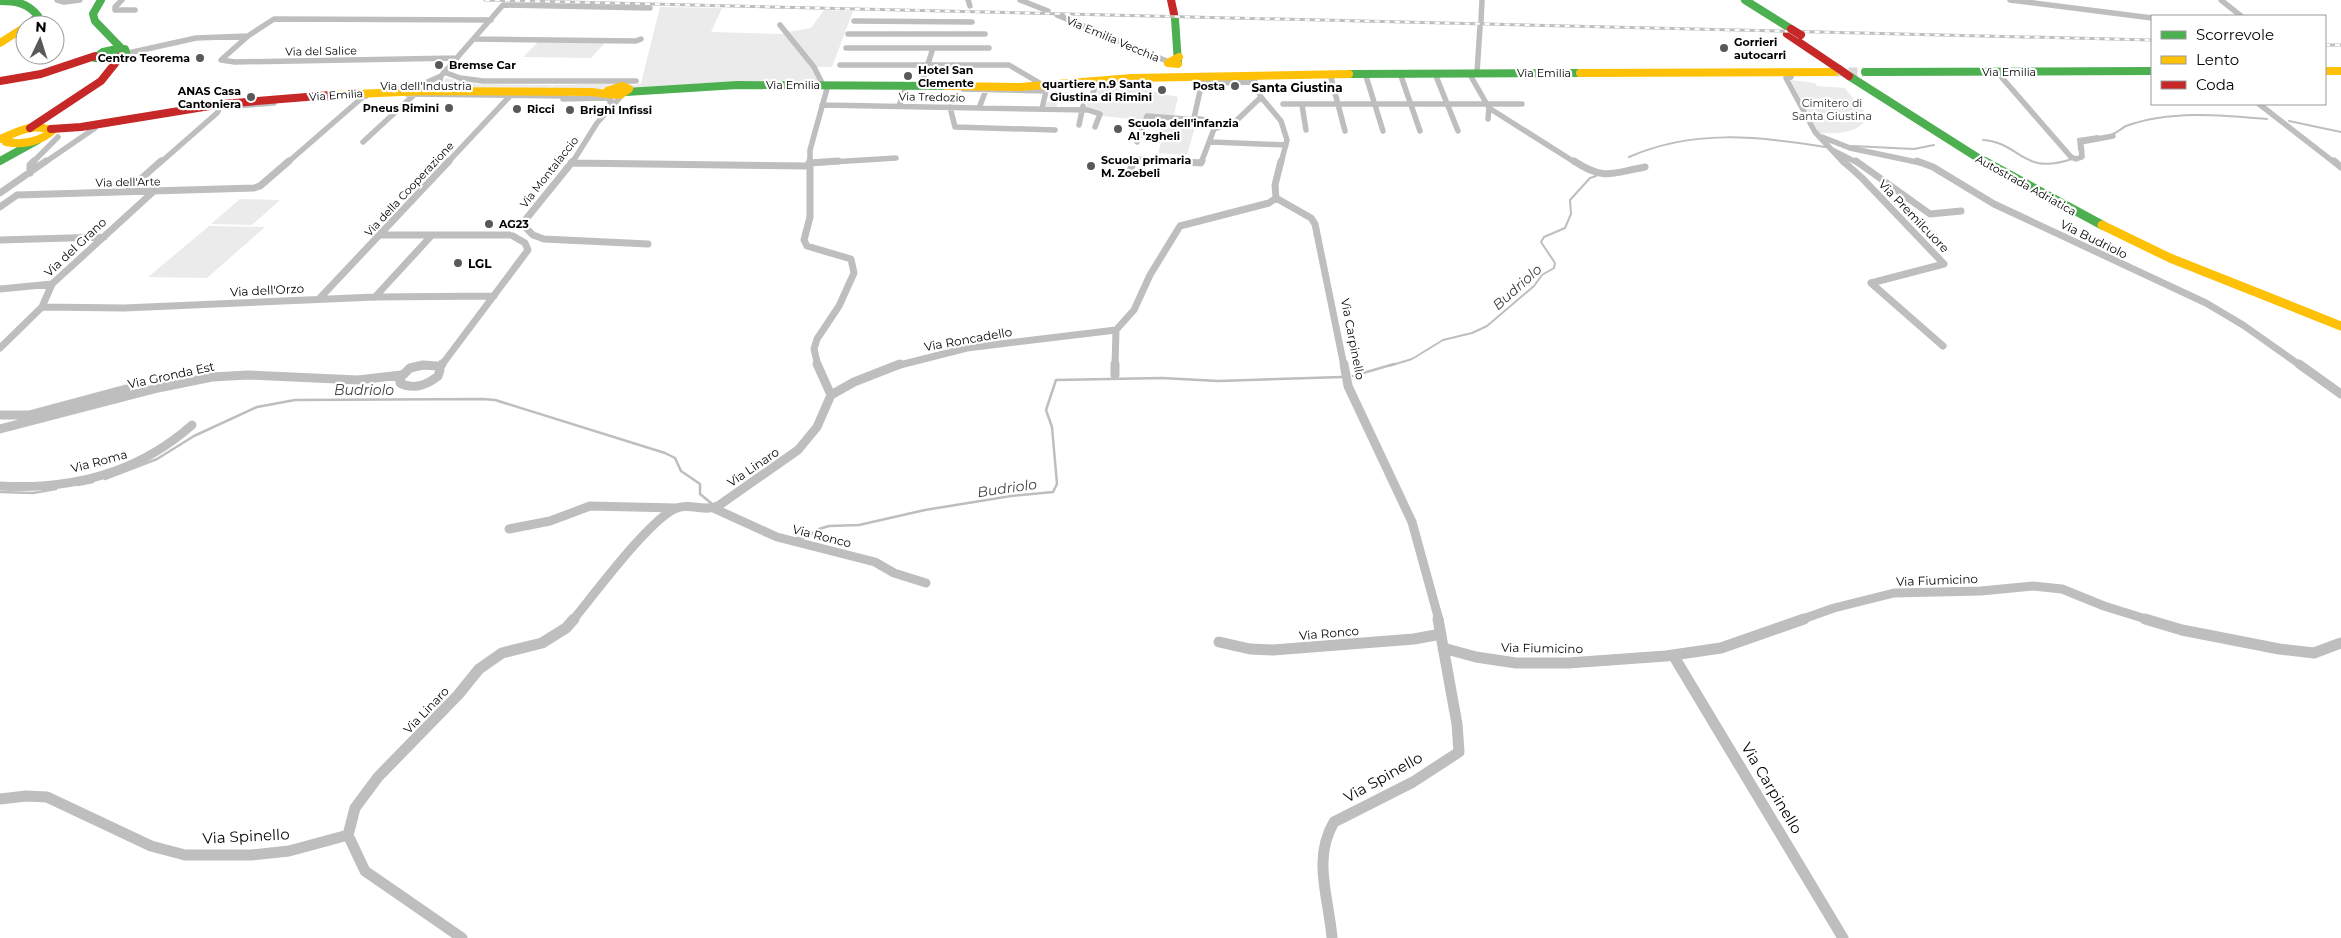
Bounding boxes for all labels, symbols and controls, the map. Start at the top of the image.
street label: Via Emilia Vecchia [1064,13,1162,65]
north arrow [15,15,65,65]
legend [2151,15,2326,105]
text: N [35,18,47,36]
text: Scorrevole [2196,25,2274,44]
place label: Gorrieri autocarri [1734,35,1786,62]
marker: Gorrieri autocarri [1718,42,1730,54]
street label: Via del Salice [285,43,357,59]
text: Lento [2196,50,2239,69]
place label: Centro Teorema [98,51,190,65]
marker: Centro Teorema [194,52,206,64]
place label: Bremse Car [449,58,516,72]
marker: Bremse Car [433,59,445,71]
place label: Hotel San Clemente [918,63,974,90]
street label: Via Emilia [1982,65,2036,79]
street label: Via Emilia [1517,66,1571,80]
marker: Hotel San Clemente [902,70,914,82]
text: Coda [2196,75,2235,94]
place label: quartiere n.9 Santa Giustina di Rimini [1042,77,1152,104]
street label: Via Emilia [766,78,820,92]
street label: Via dell'Industria [380,79,472,93]
place label: Posta [1193,79,1225,93]
marker: Posta [1229,80,1241,92]
district label: Santa Giustina [1251,80,1343,95]
place label: ANAS Casa Cantoniera [177,84,241,111]
marker: quartiere n.9 Santa Giustina di Rimini [1156,84,1168,96]
street label: Via Emilia [308,86,364,104]
street label: Via Tredozio [899,89,966,105]
marker: ANAS Casa Cantoniera [245,91,257,103]
park label: Cimitero di Santa Giustina [1792,96,1872,123]
place label: Pneus Rimini [363,101,439,115]
marker: Pneus Rimini [443,102,455,114]
place label: Ricci [527,102,555,116]
marker: Ricci [511,103,523,115]
place label: Brighi Infissi [580,103,652,117]
marker: Brighi Infissi [564,104,576,116]
place label: Scuola dell'infanzia Al 'zgheli [1127,116,1239,143]
marker: Scuola dell'infanzia Al 'zgheli [1112,123,1124,135]
street label: Via Montalaccio [517,133,581,211]
street label: Via della Cooperazione [361,138,457,239]
street label: Autostrada Adriatica [1973,152,2079,218]
place label: Scuola primaria M. Zoebeli [1101,153,1191,180]
marker: Scuola primaria M. Zoebeli [1085,160,1097,172]
street label: Via dell'Arte [95,174,161,190]
street label: Via Premilcuore [1876,177,1952,255]
street label: Via del Grano [41,214,109,280]
street label: Via Budriolo [2058,216,2130,262]
place label: AG23 [498,217,529,231]
marker: AG23 [483,218,495,230]
place label: LGL [468,256,492,271]
marker: LGL [452,257,464,269]
water label: Budriolo [1489,260,1545,314]
street label: Via dell'Orzo [230,281,304,299]
street label: Via Carpinello [1338,297,1368,381]
street label: Via Roncadello [923,324,1013,354]
street label: Via Gronda Est [126,358,216,392]
water label: Budriolo [334,381,394,399]
street label: Via Linaro [724,444,782,490]
street label: Via Roma [69,446,129,476]
water label: Budriolo [976,475,1038,501]
street label: Via Ronco [791,521,853,551]
street label: Via Fiumicino [1896,571,1978,589]
street label: Via Ronco [1298,623,1360,643]
street label: Via Fiumicino [1501,640,1583,656]
street label: Via Linaro [400,683,452,737]
street label: Via Carpinello [1737,739,1807,837]
street label: Via Spinello [1340,748,1426,806]
street label: Via Spinello [202,824,290,848]

